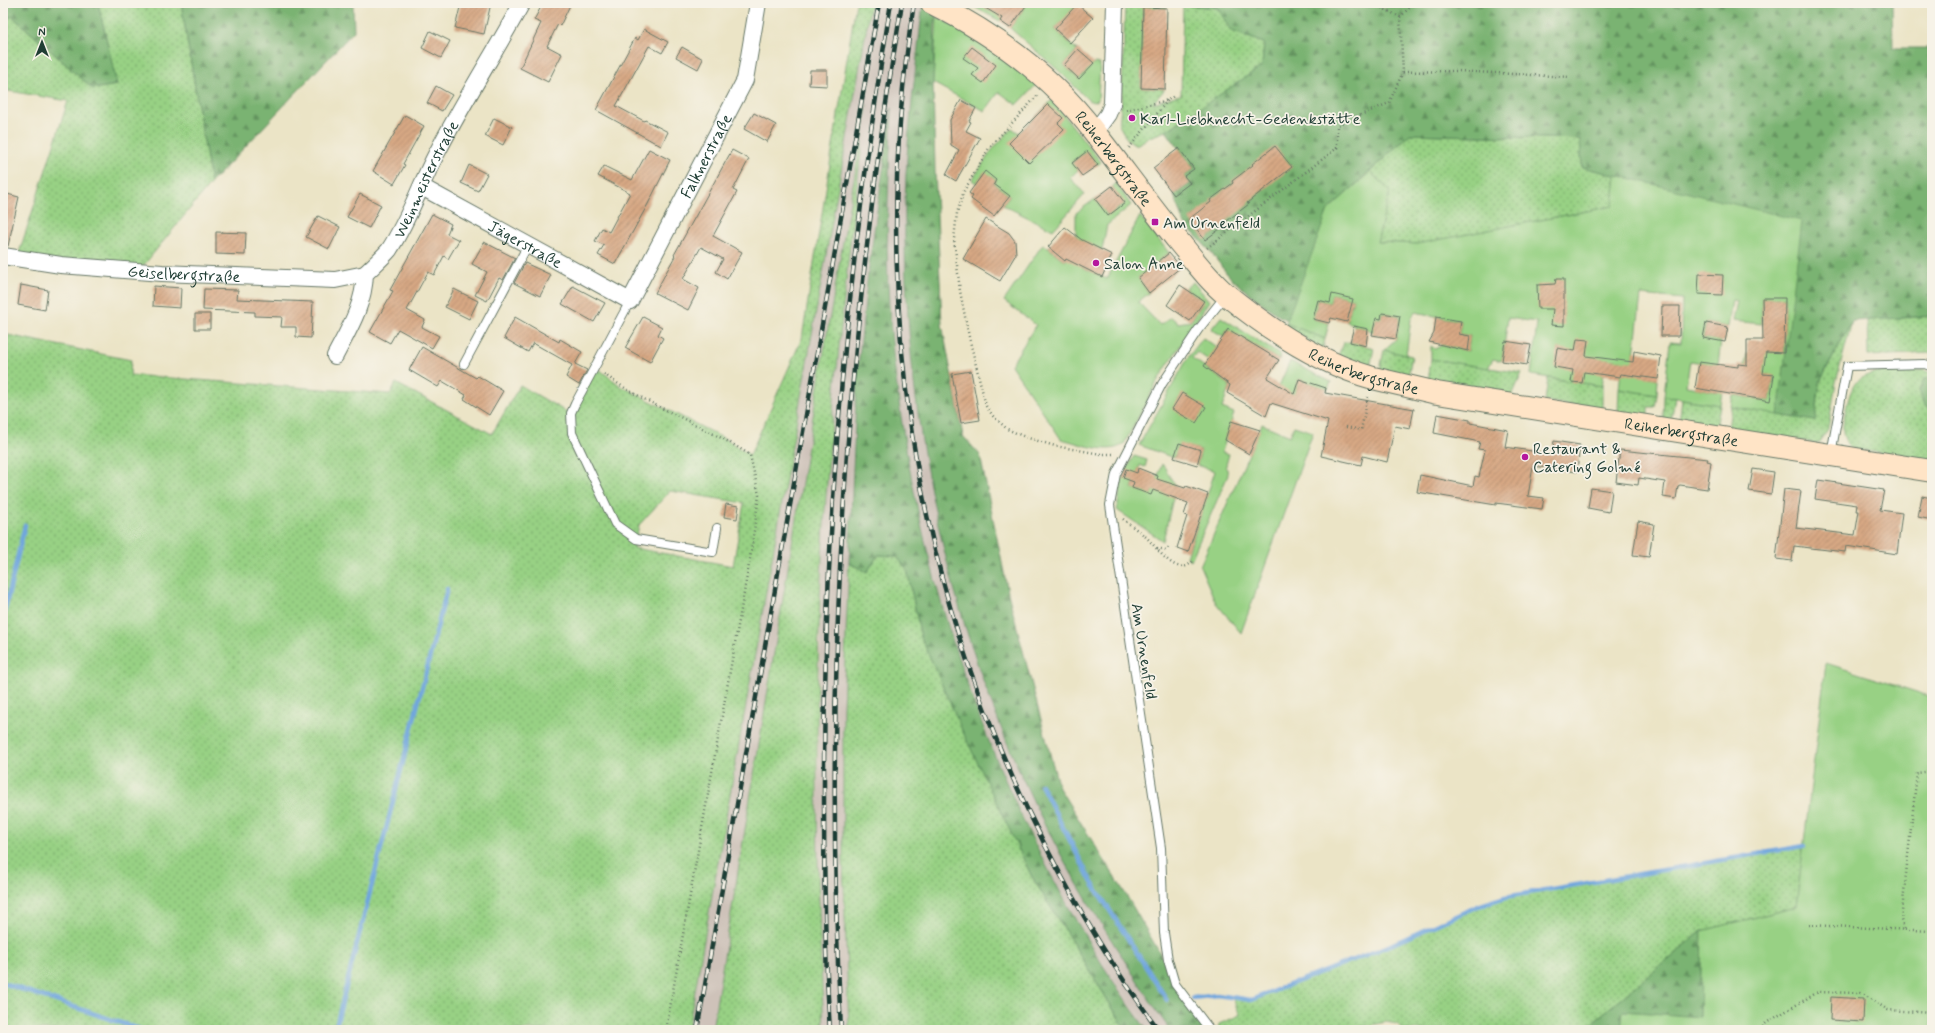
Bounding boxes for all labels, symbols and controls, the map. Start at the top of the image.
north arrow [22,22,62,62]
text: N [38,26,46,40]
street label: Reiherbergstraße [1070,107,1156,211]
place label: Karl-Liebknecht-Gedenkstätte [1140,109,1360,130]
street label: Falknerstraße [676,110,738,202]
marker: Karl-Liebknecht-Gedenkstätte [1127,113,1137,123]
street label: Weinmeisterstraße [389,117,464,242]
place label: Am Urnenfeld [1163,213,1260,234]
street label: Jägerstraße [484,216,566,274]
marker: Am Urnenfeld [1150,217,1160,227]
place label: Salon Anne [1104,254,1184,275]
marker: Salon Anne [1091,258,1101,268]
street label: Geiselbergstraße [127,261,241,288]
street label: Reiherbergstraße [1305,344,1421,400]
street label: Reiherbergstraße [1623,414,1740,452]
place label: Restaurant & Catering Golmé [1533,439,1640,479]
marker: Restaurant & Catering Golmé [1520,452,1530,462]
street label: Am Urnenfeld [1126,602,1161,701]

